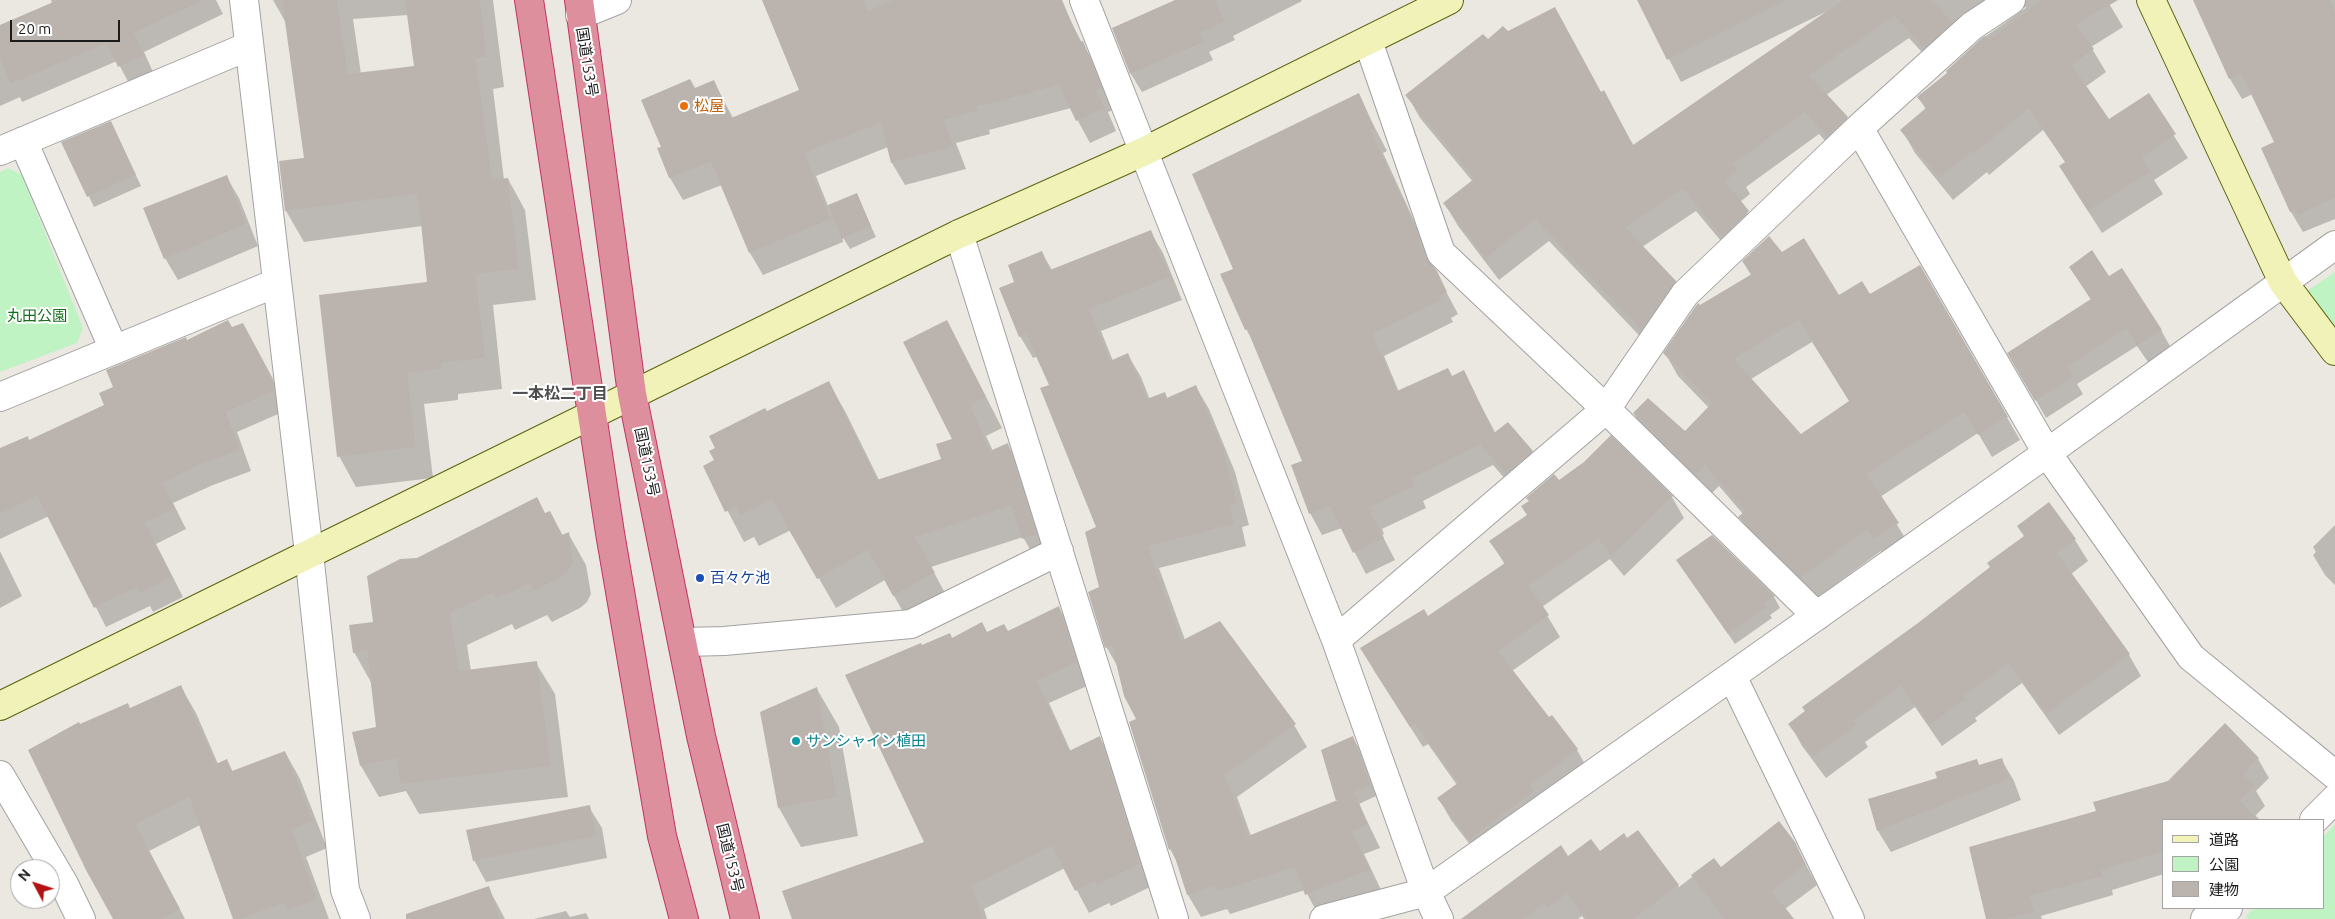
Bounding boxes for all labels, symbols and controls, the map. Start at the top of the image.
scale bar [12,10,122,42]
text: 20 m [18,20,51,37]
street label: 国道153号 [573,26,601,98]
place label: 松屋 [694,97,724,115]
marker: 松屋 [678,100,690,112]
park label: 丸田公園 [7,307,67,325]
district label: 一本松二丁目 [512,384,608,404]
street label: 国道153号 [631,426,663,498]
place label: 百々ケ池 [710,569,770,587]
marker: 百々ケ池 [694,572,706,584]
place label: サンシャイン植田 [806,732,926,750]
marker: サンシャイン植田 [790,735,802,747]
legend [2162,819,2325,909]
street label: 国道153号 [713,822,747,894]
text: 道路 [2209,831,2239,848]
text: 公園 [2209,856,2239,873]
north arrow [10,859,60,909]
text: N [15,866,34,884]
text: 建物 [2209,881,2239,898]

